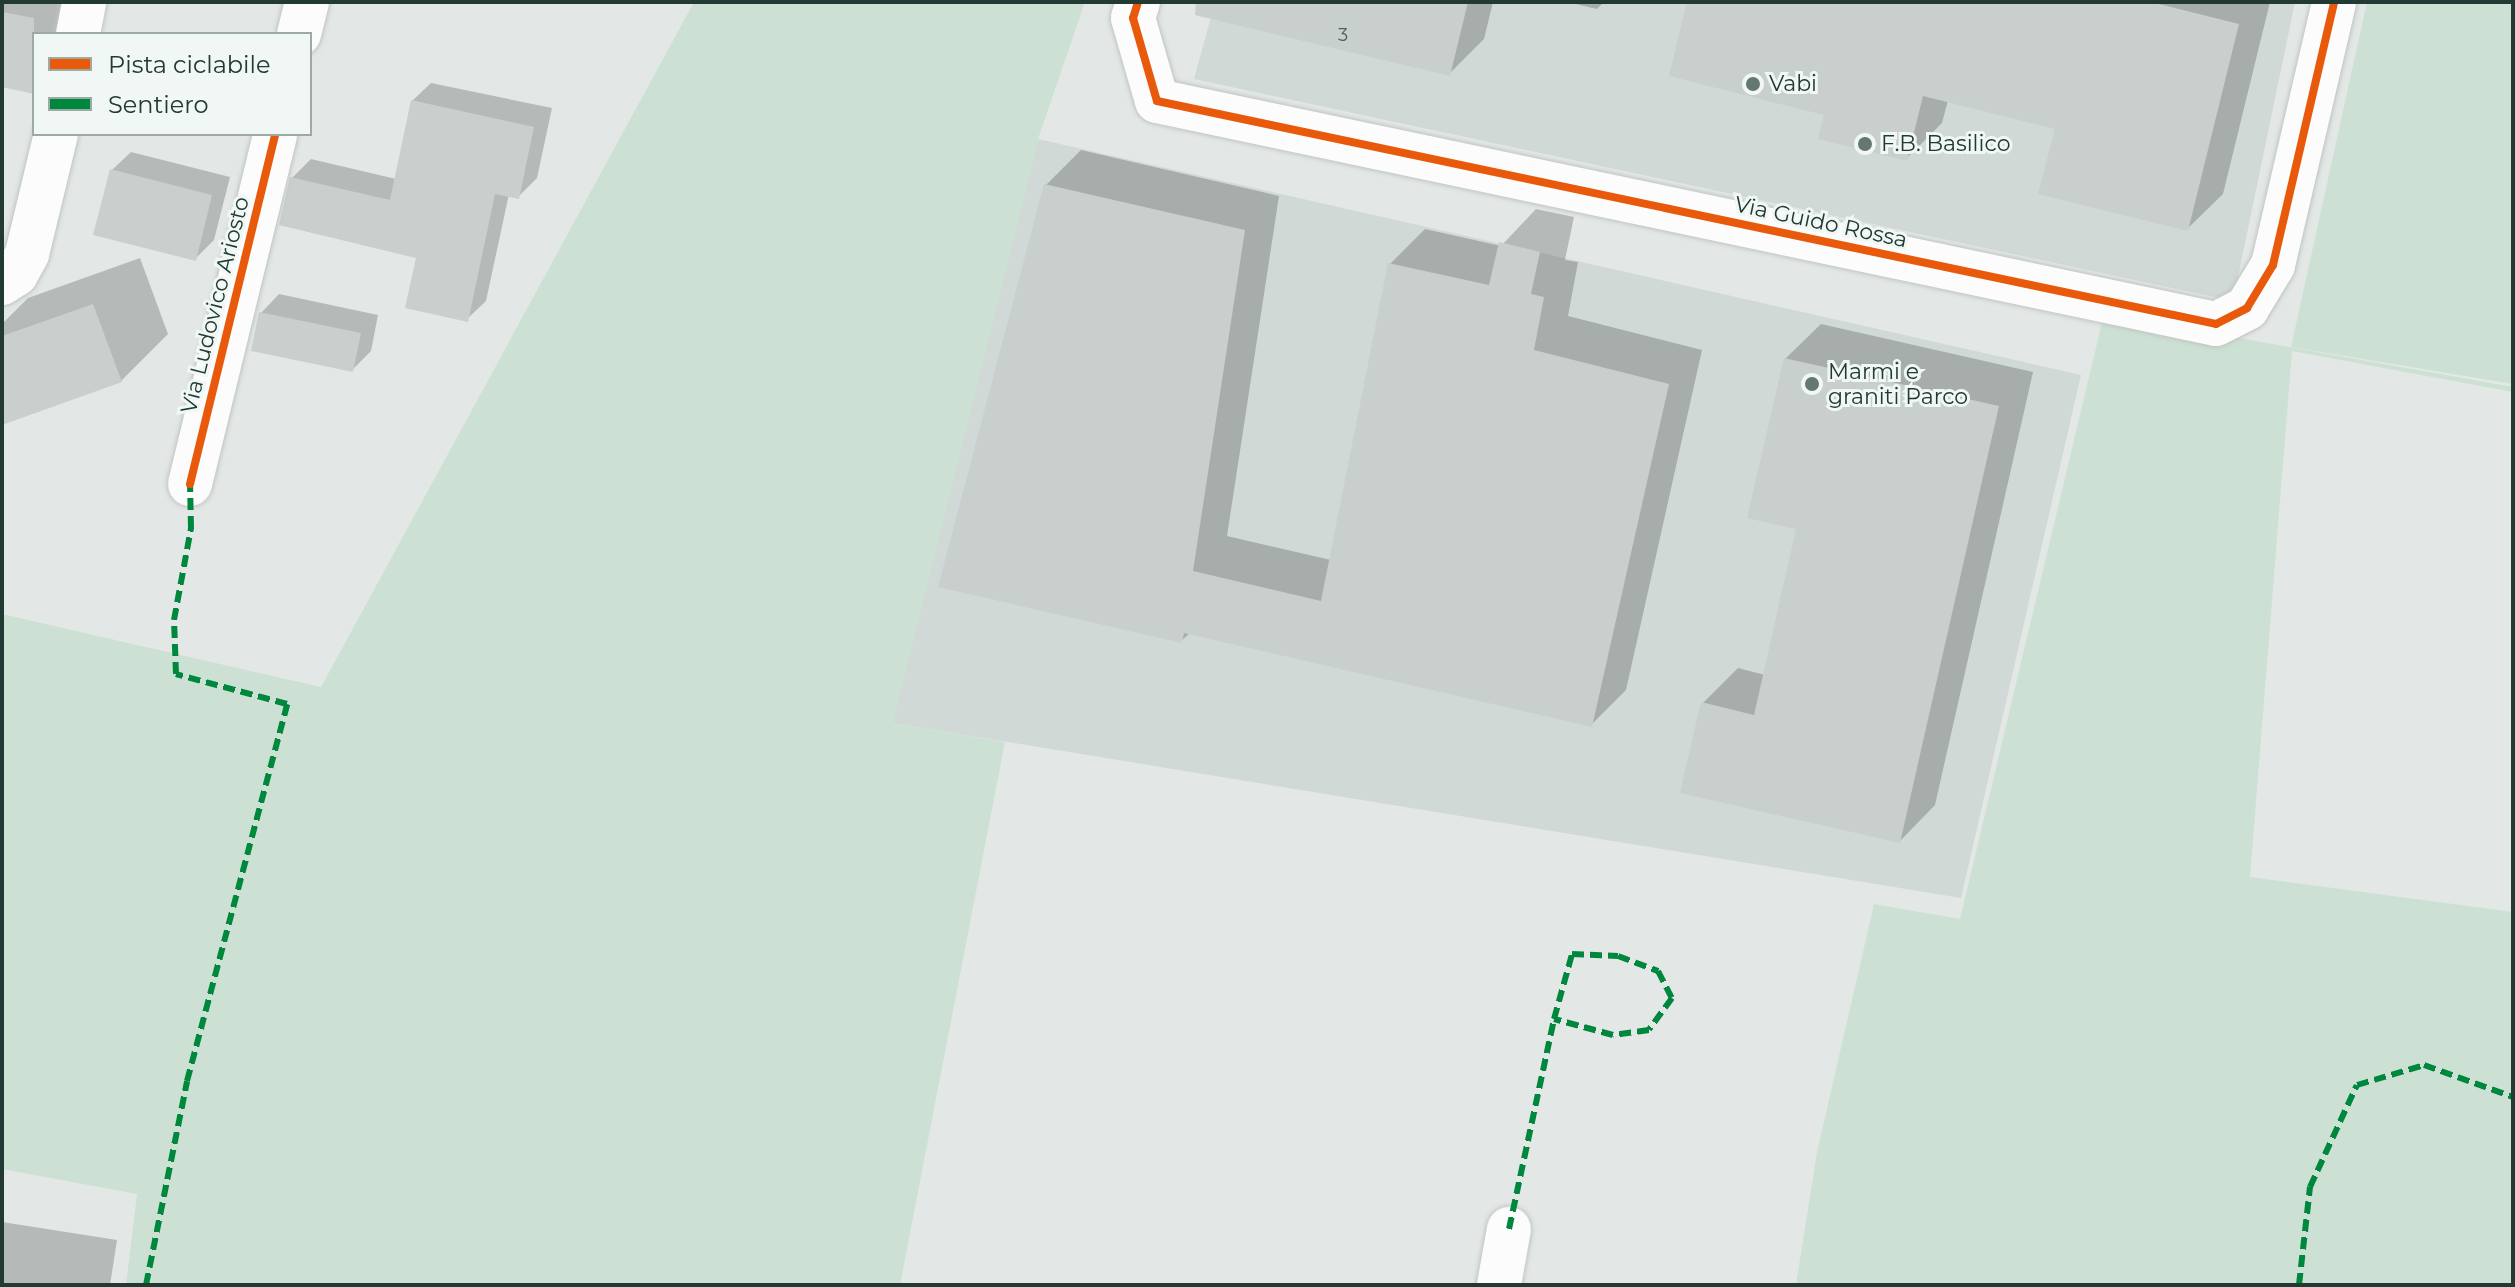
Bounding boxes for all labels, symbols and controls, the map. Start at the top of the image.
house number: 3 [1338,24,1348,46]
legend [32,32,312,136]
text: Pista ciclabile [108,50,271,79]
place label: Vabi [1769,71,1817,97]
marker: Vabi [1744,75,1762,93]
text: Sentiero [108,90,209,119]
place label: F.B. Basilico [1881,131,2010,157]
marker: F.B. Basilico [1856,135,1874,153]
street label: Via Guido Rossa [1732,191,1910,253]
street label: Via Ludovico Ariosto [175,194,255,416]
place label: Marmi e graniti Parco [1828,358,1968,410]
marker: Marmi e graniti Parco [1803,375,1821,393]

